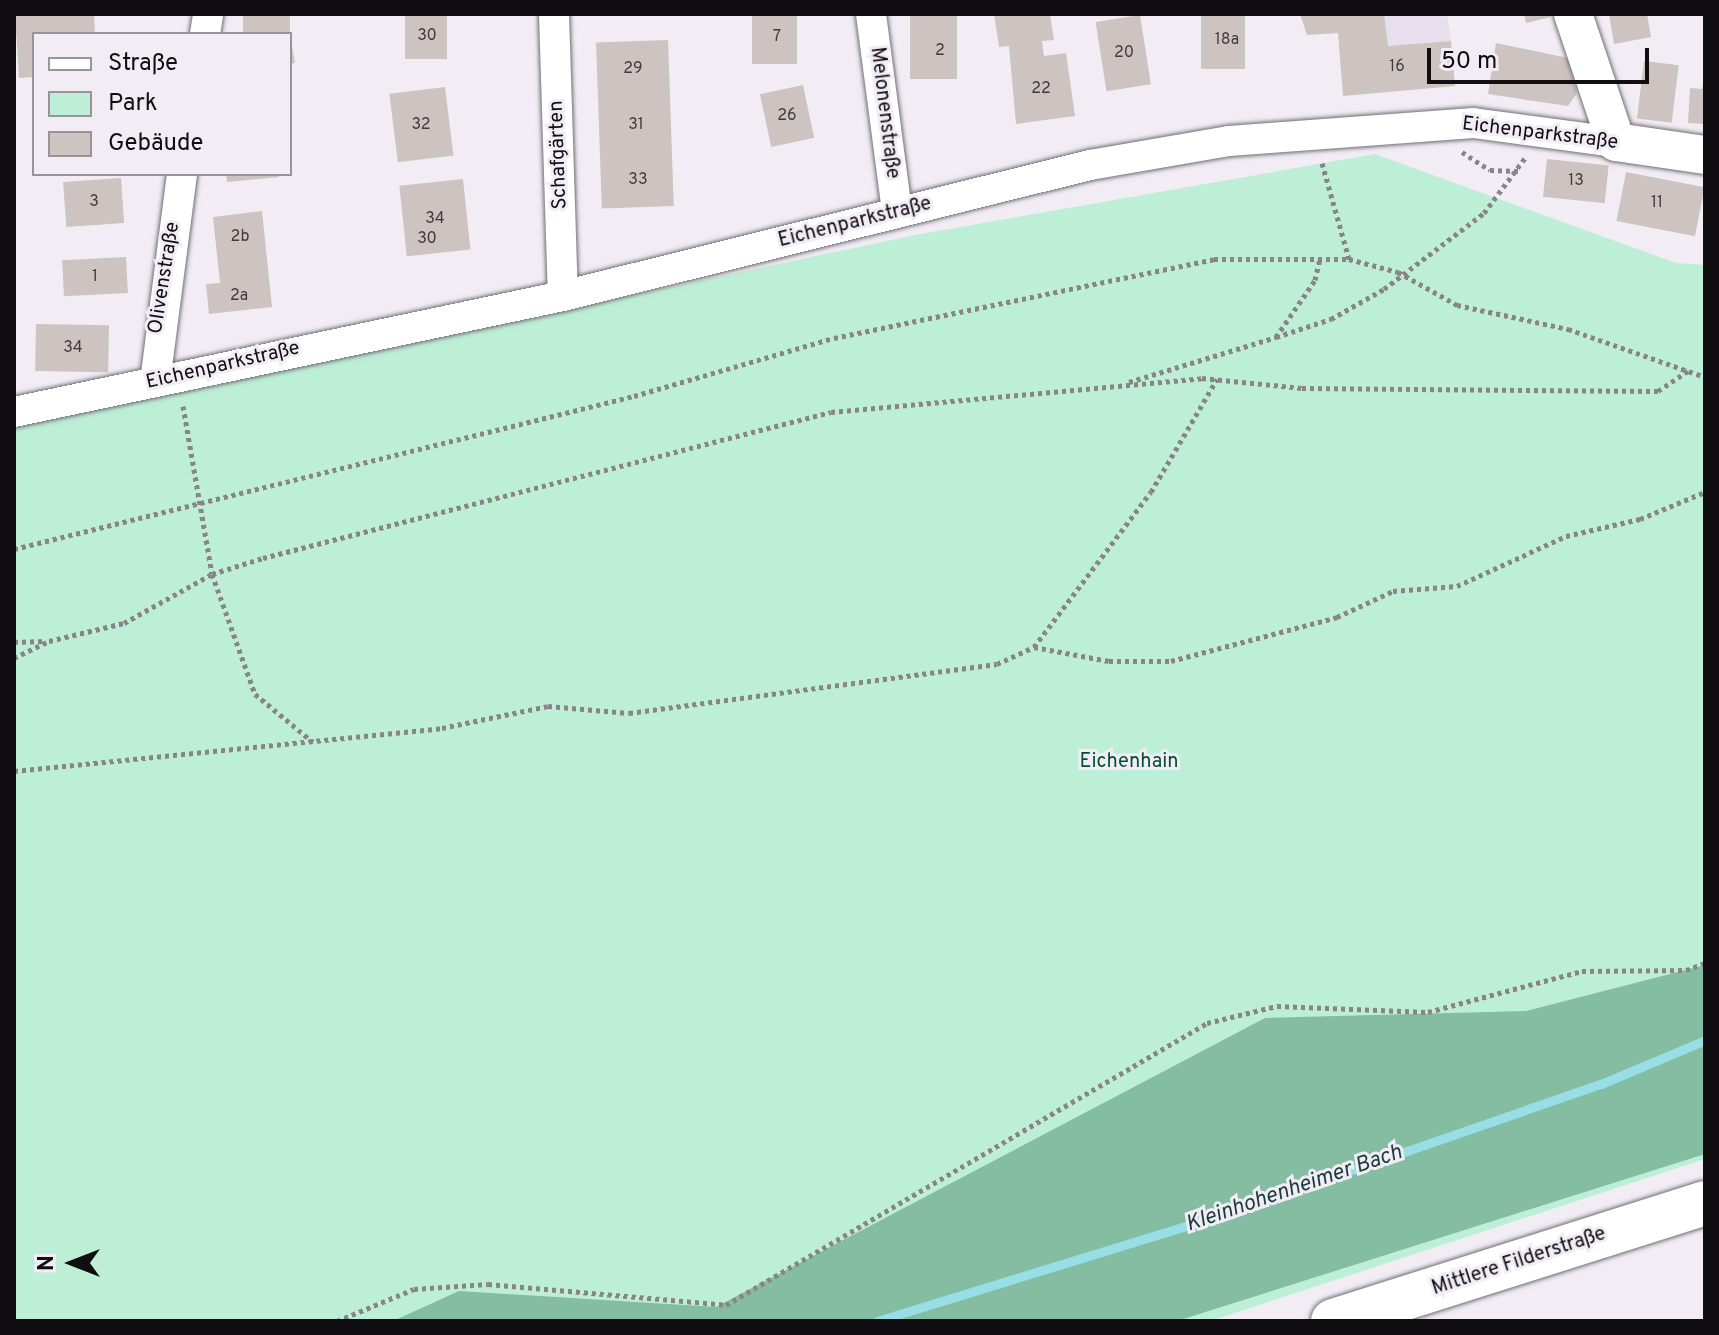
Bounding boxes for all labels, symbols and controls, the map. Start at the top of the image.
house number: 30 [417,26,437,46]
house number: 7 [773,27,781,47]
house number: 18a [1215,30,1239,50]
legend [32,32,292,176]
scale bar [1431,32,1653,82]
house number: 2 [935,41,945,61]
house number: 20 [1114,43,1134,63]
street label: Melonenstraße [864,46,904,180]
text: 50 m [1441,47,1497,77]
text: Straße [108,49,178,79]
house number: 16 [1389,57,1405,77]
house number: 29 [623,59,643,79]
house number: 22 [1031,79,1051,99]
text: Park [108,89,158,119]
street label: Schafgärten [545,100,573,210]
house number: 26 [777,106,797,126]
street label: Eichenparkstraße [1461,113,1619,155]
house number: 32 [411,115,431,135]
house number: 31 [628,115,644,135]
text: Gebäude [108,129,203,159]
house number: 33 [628,170,648,190]
house number: 13 [1568,171,1584,191]
house number: 3 [89,192,99,212]
street label: Eichenparkstraße [776,192,934,254]
house number: 11 [1651,193,1663,213]
house number: 34 [425,209,445,229]
street label: Olivenstraße [144,220,186,336]
house number: 2b [231,227,249,247]
house number: 30 [417,229,437,249]
house number: 1 [92,267,98,287]
house number: 2a [230,286,248,306]
street label: Eichenparkstraße [144,337,302,395]
house number: 34 [63,338,83,358]
park label: Eichenhain [1079,750,1179,774]
water label: Kleinhohenheimer Bach [1182,1140,1406,1238]
north arrow [32,1223,112,1303]
street label: Mittlere Filderstraße [1429,1223,1609,1301]
text: N [34,1255,61,1271]

